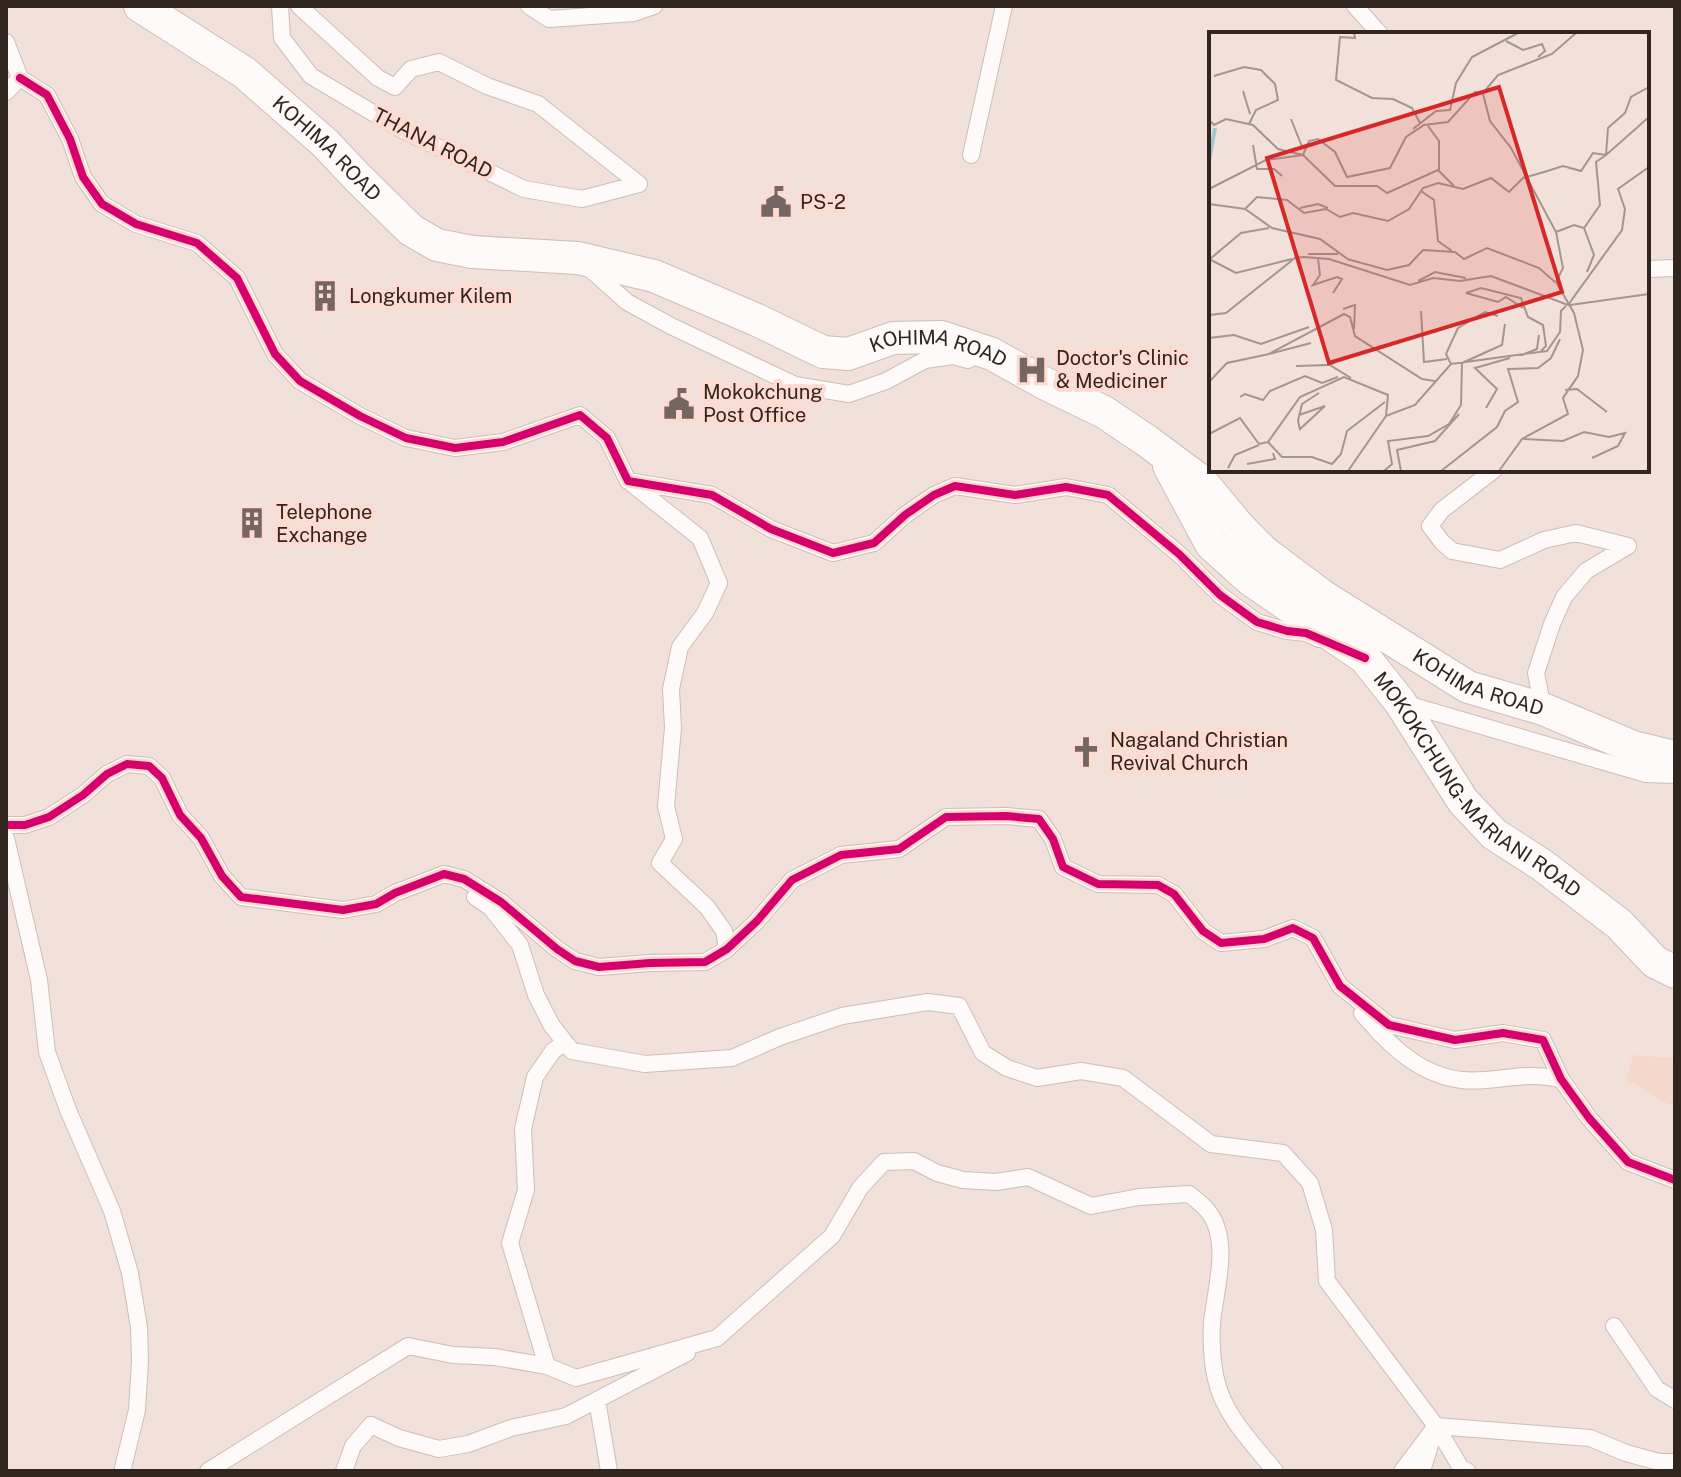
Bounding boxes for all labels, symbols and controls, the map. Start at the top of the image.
inset map [1209,32,1649,472]
street label: KOHIMA ROAD [268,91,386,206]
street label: THANA ROAD [369,103,497,183]
public building icon: PS-2 [759,185,793,219]
place label: PS-2 [800,190,846,214]
building icon: Longkumer Kilem [308,279,342,313]
place label: Longkumer Kilem [349,284,512,308]
street label: KOHIMA ROAD [866,324,1011,372]
place label: Doctor's Clinic & Mediciner [1056,346,1189,393]
hospital icon: Doctor's Clinic & Mediciner [1015,353,1049,387]
place label: Mokokchung Post Office [703,380,823,427]
public building icon: Mokokchung Post Office [662,387,696,421]
place label: Telephone Exchange [276,500,372,547]
building icon: Telephone Exchange [235,506,269,540]
street label: KOHIMA ROAD [1408,643,1547,721]
street label: MOKOKCHUNG-MARIANI ROAD [1369,667,1586,903]
place label: Nagaland Christian Revival Church [1110,728,1288,775]
church icon: Nagaland Christian Revival Church [1069,735,1103,769]

